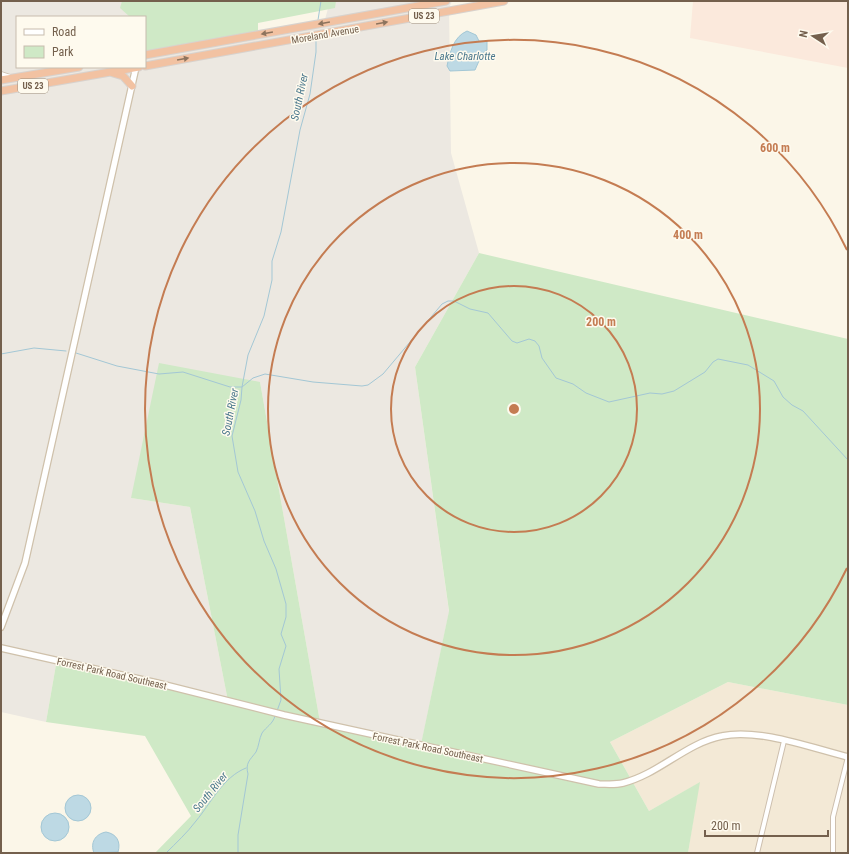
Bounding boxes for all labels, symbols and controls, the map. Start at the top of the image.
road number: US 23 [409,9,439,23]
legend [16,16,146,68]
north arrow [793,16,833,56]
one-way arrow [318,20,330,26]
one-way arrow [376,20,388,26]
street label: Moreland Avenue [291,23,360,46]
text: Road [52,25,76,39]
text: N [797,29,811,39]
one-way arrow [261,31,273,37]
text: Park [52,45,74,59]
water label: Lake Charlotte [434,50,496,63]
one-way arrow [177,56,190,62]
water label: South River [288,72,311,122]
road number: US 23 [18,79,48,93]
text: 600 m [760,141,790,155]
text: 400 m [673,228,703,242]
text: 200 m [586,315,616,329]
water label: South River [220,387,242,437]
centre of rings [507,402,521,416]
street label: Forrest Park Road Southeast [56,655,168,692]
street label: Forrest Park Road Southeast [372,730,484,765]
water label: South River [190,769,231,815]
scale bar [705,812,828,838]
text: 200 m [711,819,741,833]

